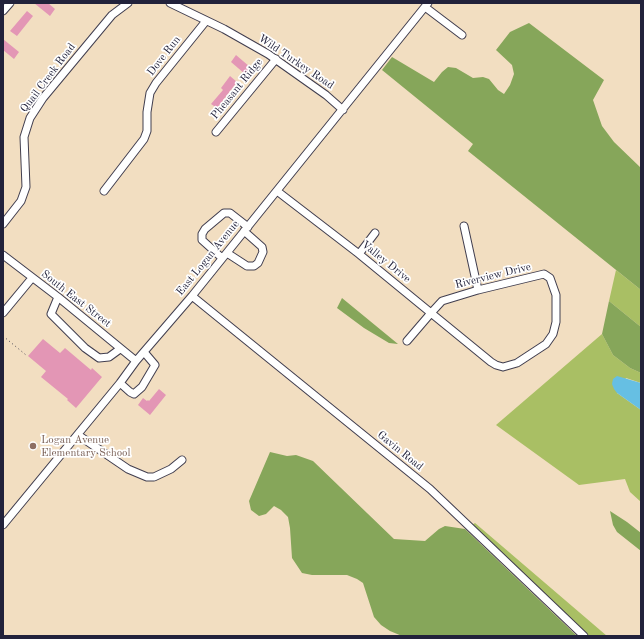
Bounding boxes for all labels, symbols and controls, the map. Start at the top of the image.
street label: Wild Turkey Road [256,32,336,92]
street label: Dove Run [144,34,184,78]
street label: Quail Creek Road [18,41,78,115]
street label: Pheasant Ridge [208,56,266,122]
street label: East Logan Avenue [174,218,242,298]
street label: Valley Drive [359,238,413,286]
street label: Riverview Drive [454,260,532,292]
street label: South East Street [38,268,114,330]
street label: Gavin Road [374,428,426,474]
place label: Logan Avenue Elementary School [41,433,131,459]
marker: Logan Avenue Elementary School [28,441,38,451]

